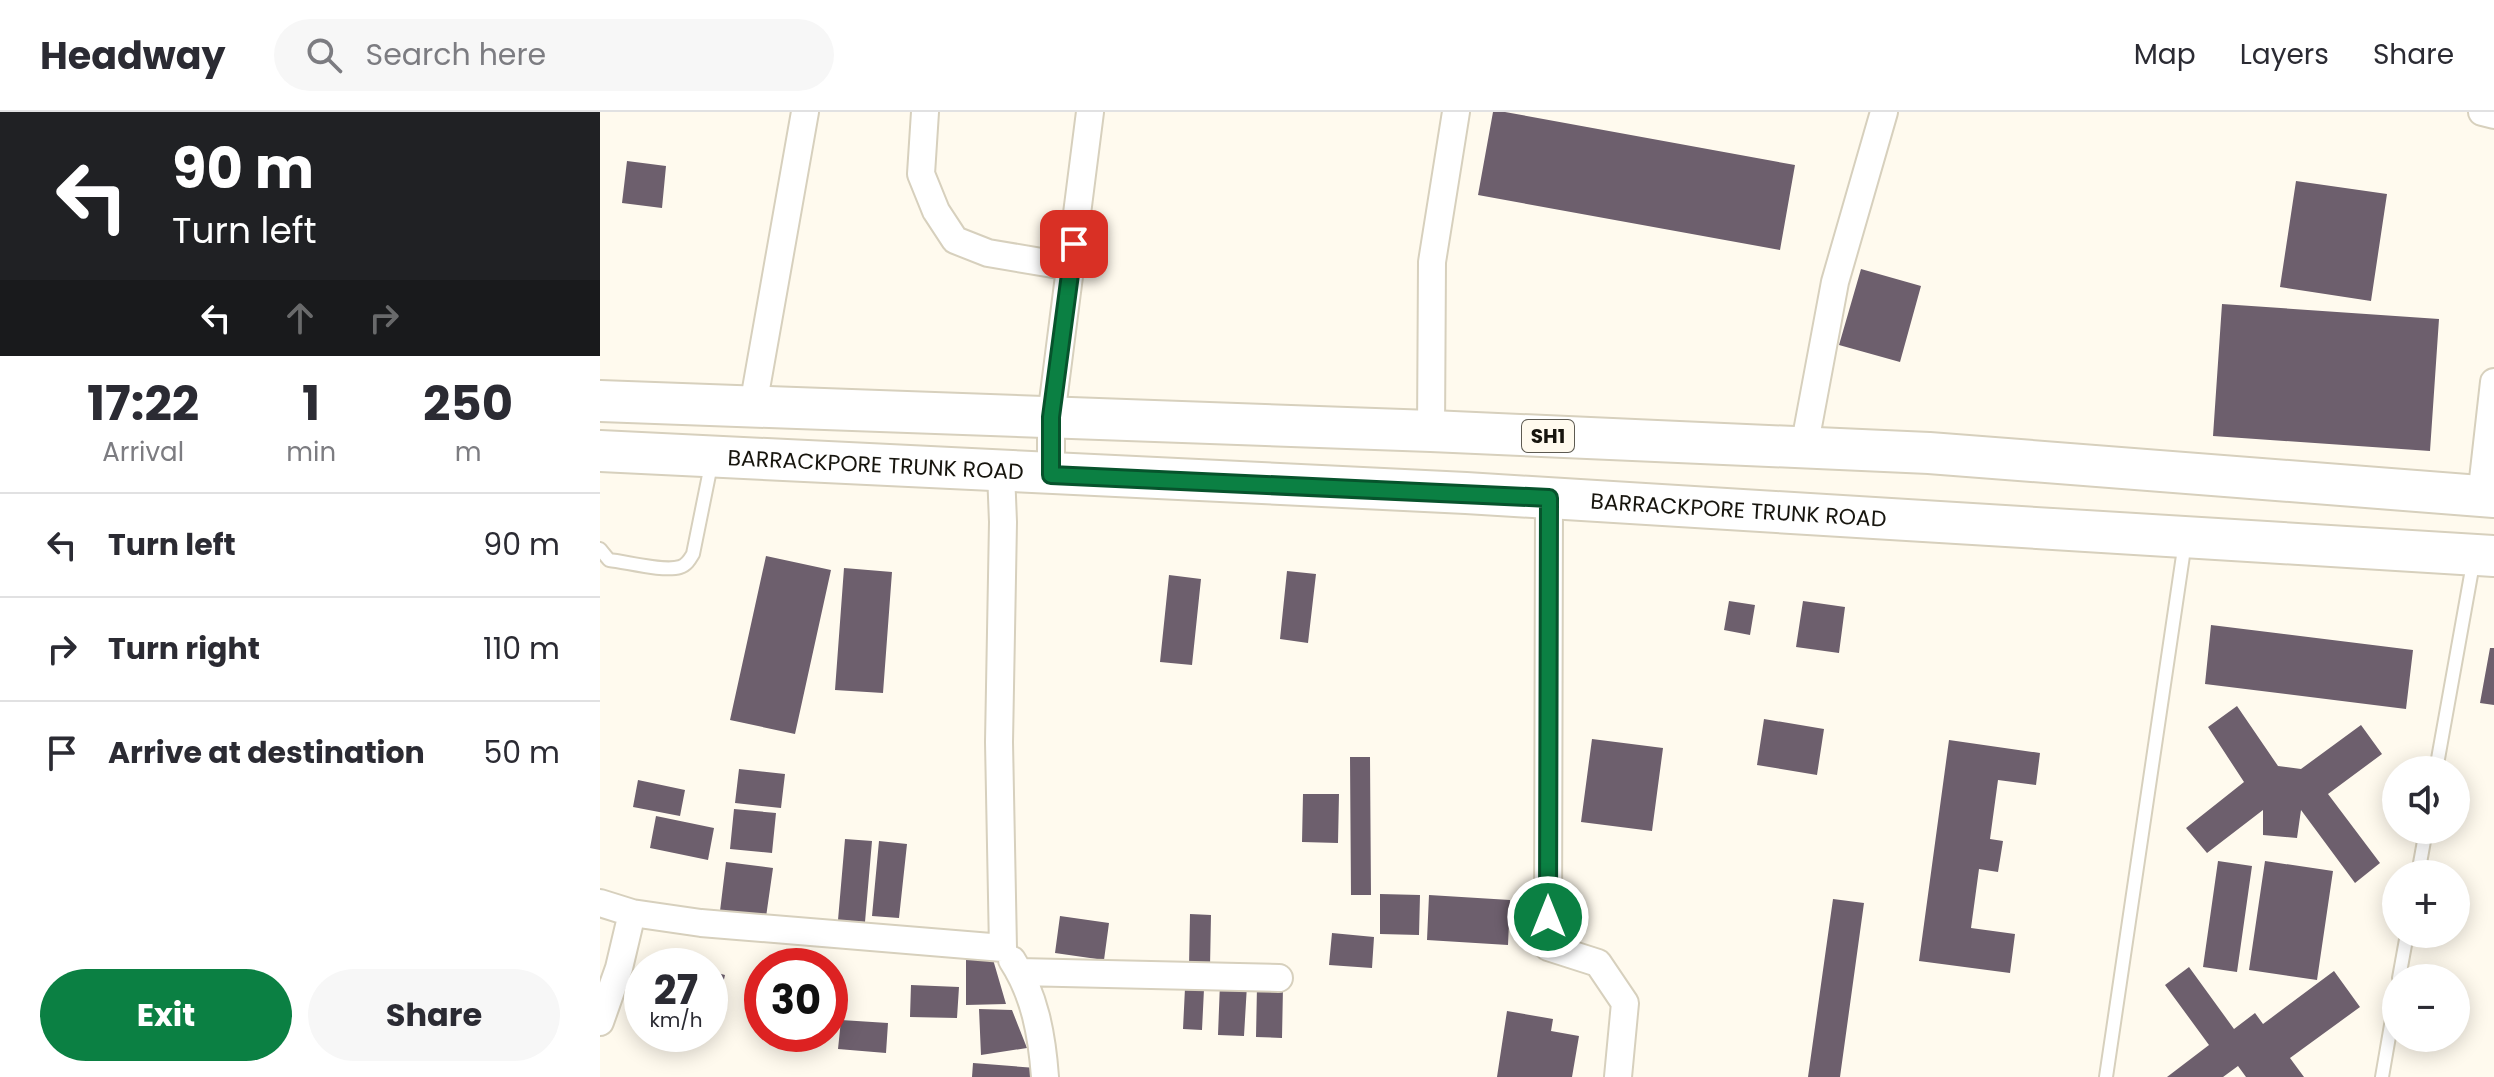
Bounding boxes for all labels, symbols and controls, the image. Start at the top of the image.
search box [274,19,834,91]
text: Headway [40,29,226,82]
icon: search [302,33,346,77]
text: Search here [366,33,546,76]
text: Map [2134,35,2196,74]
text: Layers [2240,35,2329,74]
text: Share [2373,35,2454,74]
text: 90 m [172,129,314,208]
icon: left [40,144,144,248]
text: Turn left [172,205,317,256]
pin [1040,210,1108,278]
icon: arrive [1052,222,1096,266]
icon: left [194,296,238,340]
icon: ahead [278,296,322,340]
icon: right [362,296,406,340]
text: 17:22 [87,370,199,437]
text: 1 [302,370,320,437]
text: 250 [423,370,513,437]
road number: SH1 [1522,420,1574,452]
text: Arrival [102,434,184,470]
text: min [286,434,336,470]
text: m [455,434,481,470]
street label: BARRACKPORE TRUNK ROAD [727,442,1024,487]
street label: BARRACKPORE TRUNK ROAD [1590,485,1887,534]
icon: left [40,523,84,567]
text: Turn left [108,523,236,566]
text: 90 m [483,523,560,566]
icon: right [40,627,84,671]
text: Turn right [108,627,260,670]
text: 110 m [483,627,560,670]
icon: arrive [40,731,84,775]
text: Arrive at destination [108,731,425,774]
text: 50 m [483,731,560,774]
map controls [2382,756,2470,1052]
button: sound [2382,756,2470,844]
button: + [2382,860,2470,948]
position arrow [1506,875,1590,959]
speed limit sign: 30 [744,948,848,1052]
text: 27 [654,962,698,1018]
button: − [2382,964,2470,1052]
button: Exit [40,969,292,1061]
button: Share [308,969,560,1061]
text: km/h [649,1006,703,1034]

